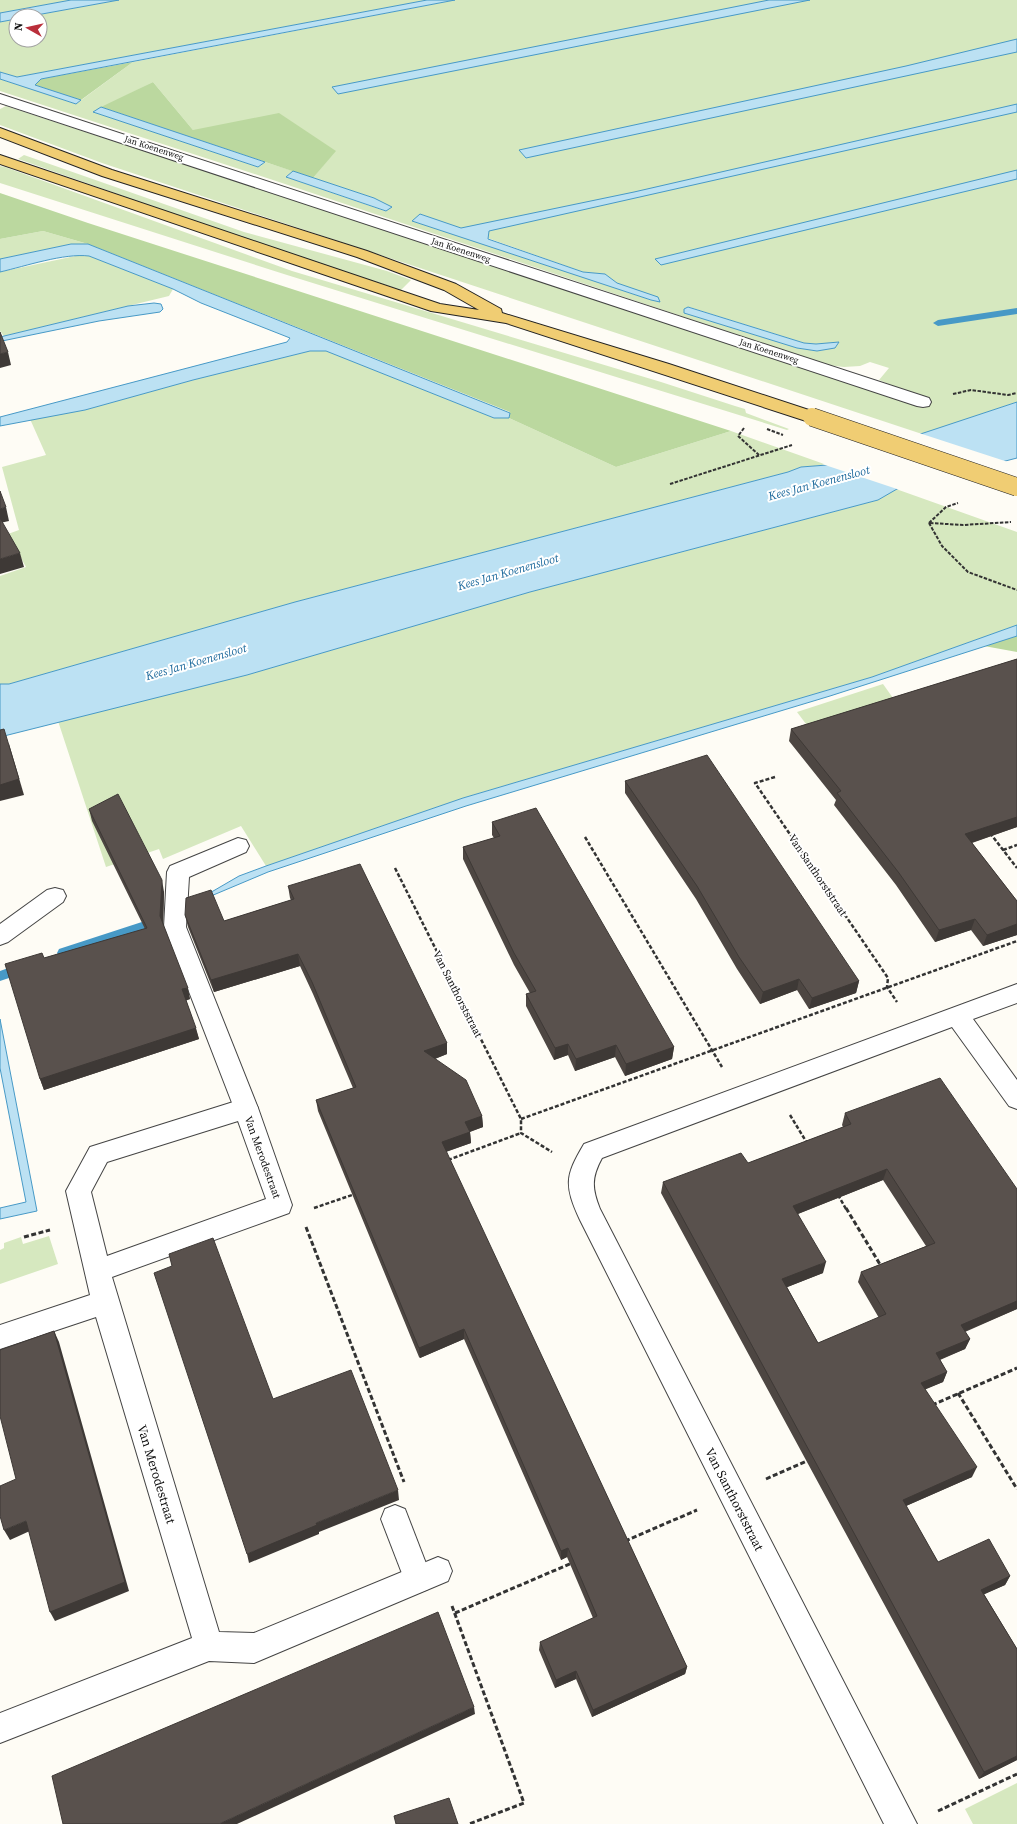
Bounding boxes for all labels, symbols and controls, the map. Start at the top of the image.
north arrow [8,8,48,48]
text: N [11,22,27,32]
street label: Jan Koenenweg [122,132,186,163]
street label: Jan Koenenweg [429,234,493,265]
street label: Jan Koenenweg [737,335,801,366]
water label: Kees Jan Koenensloot [766,461,873,505]
water label: Kees Jan Koenensloot [455,550,561,594]
water label: Kees Jan Koenensloot [143,640,249,684]
street label: Van Santhorststraat [785,831,851,920]
street label: Van Santhorststraat [429,948,486,1041]
street label: Van Merodestraat [241,1114,285,1201]
street label: Van Merodestraat [133,1423,180,1526]
street label: Van Santhorststraat [701,1445,768,1554]

